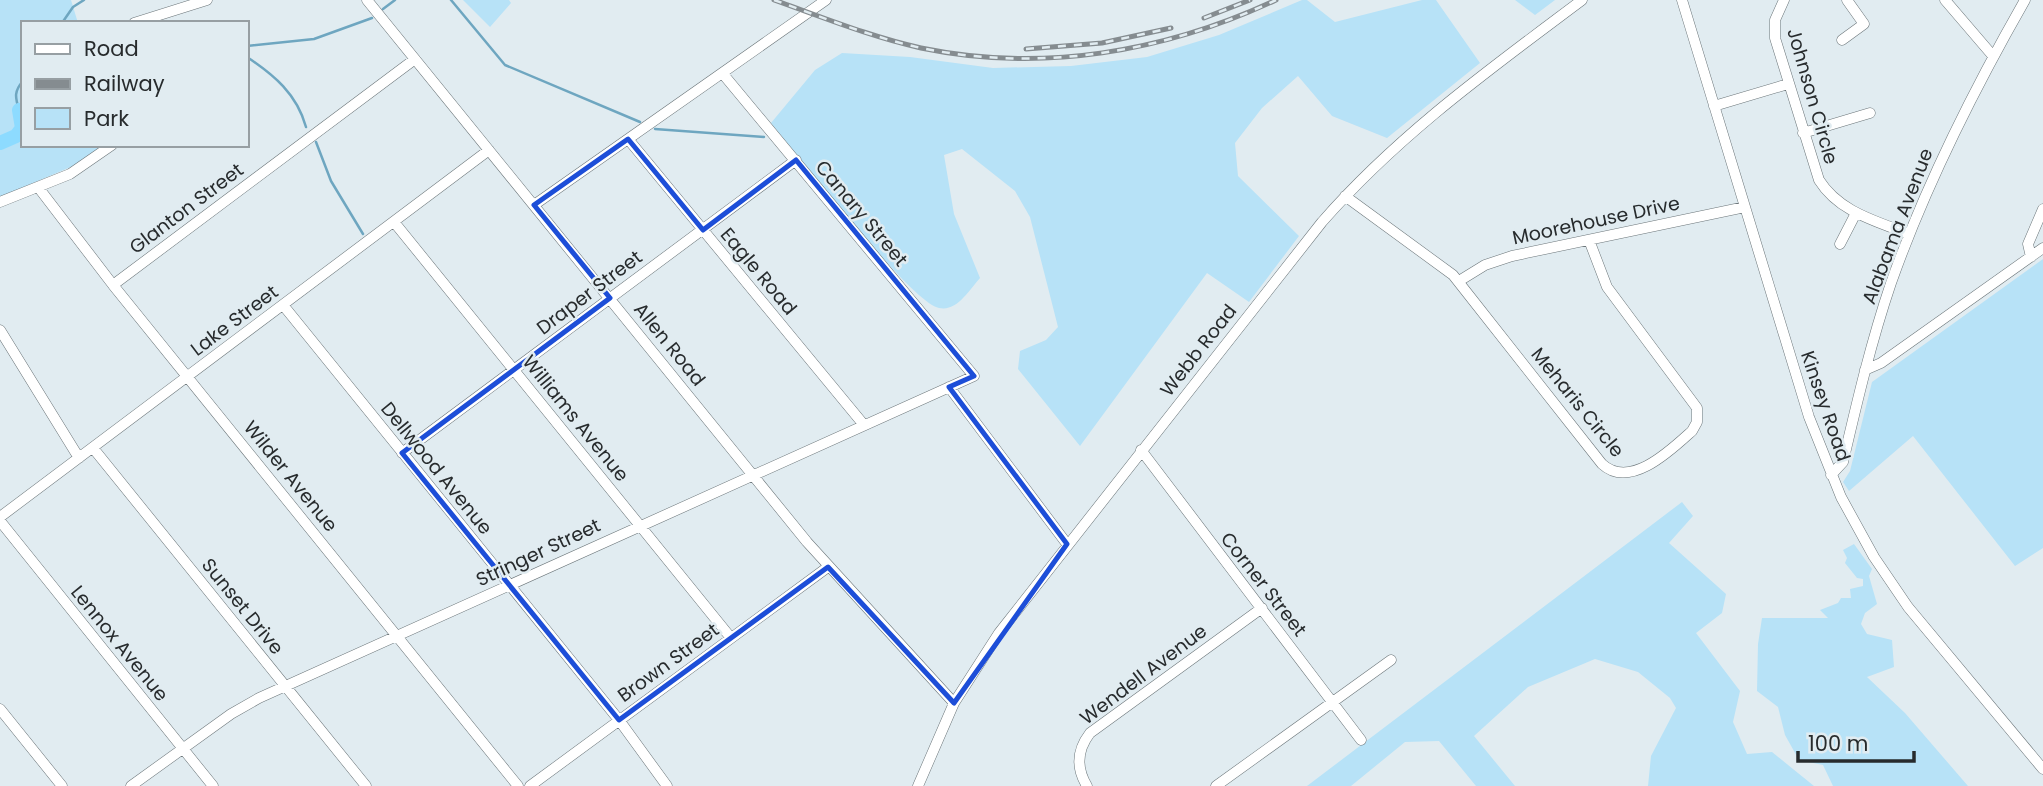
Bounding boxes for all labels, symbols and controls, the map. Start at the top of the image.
legend [21,21,248,147]
street label: Johnson Circle [1780,25,1845,167]
text: Road [84,34,139,63]
text: Railway [84,69,165,98]
text: Park [84,104,129,133]
street label: Alabama Avenue [1855,144,1940,308]
street label: Canary Street [809,154,914,272]
street label: Glanton Street [124,157,249,260]
street label: Moorehouse Drive [1510,190,1682,251]
street label: Eagle Road [714,222,803,321]
street label: Draper Street [531,244,648,341]
street label: Lake Street [185,278,284,362]
street label: Allen Road [627,297,712,392]
street label: Webb Road [1154,298,1243,402]
street label: Meharis Circle [1525,342,1630,463]
street label: Kinsey Road [1794,347,1857,465]
street label: Williams Avenue [516,349,635,487]
street label: Dellwood Avenue [375,396,499,540]
street label: Wilder Avenue [237,415,344,538]
street label: Stringer Street [472,512,605,593]
street label: Corner Street [1214,526,1313,642]
street label: Sunset Drive [195,552,290,660]
street label: Lennox Avenue [64,580,175,707]
street label: Brown Street [612,616,725,708]
street label: Wendell Avenue [1074,618,1212,731]
scale bar [1798,720,1913,764]
text: 100 m [1808,729,1868,758]

